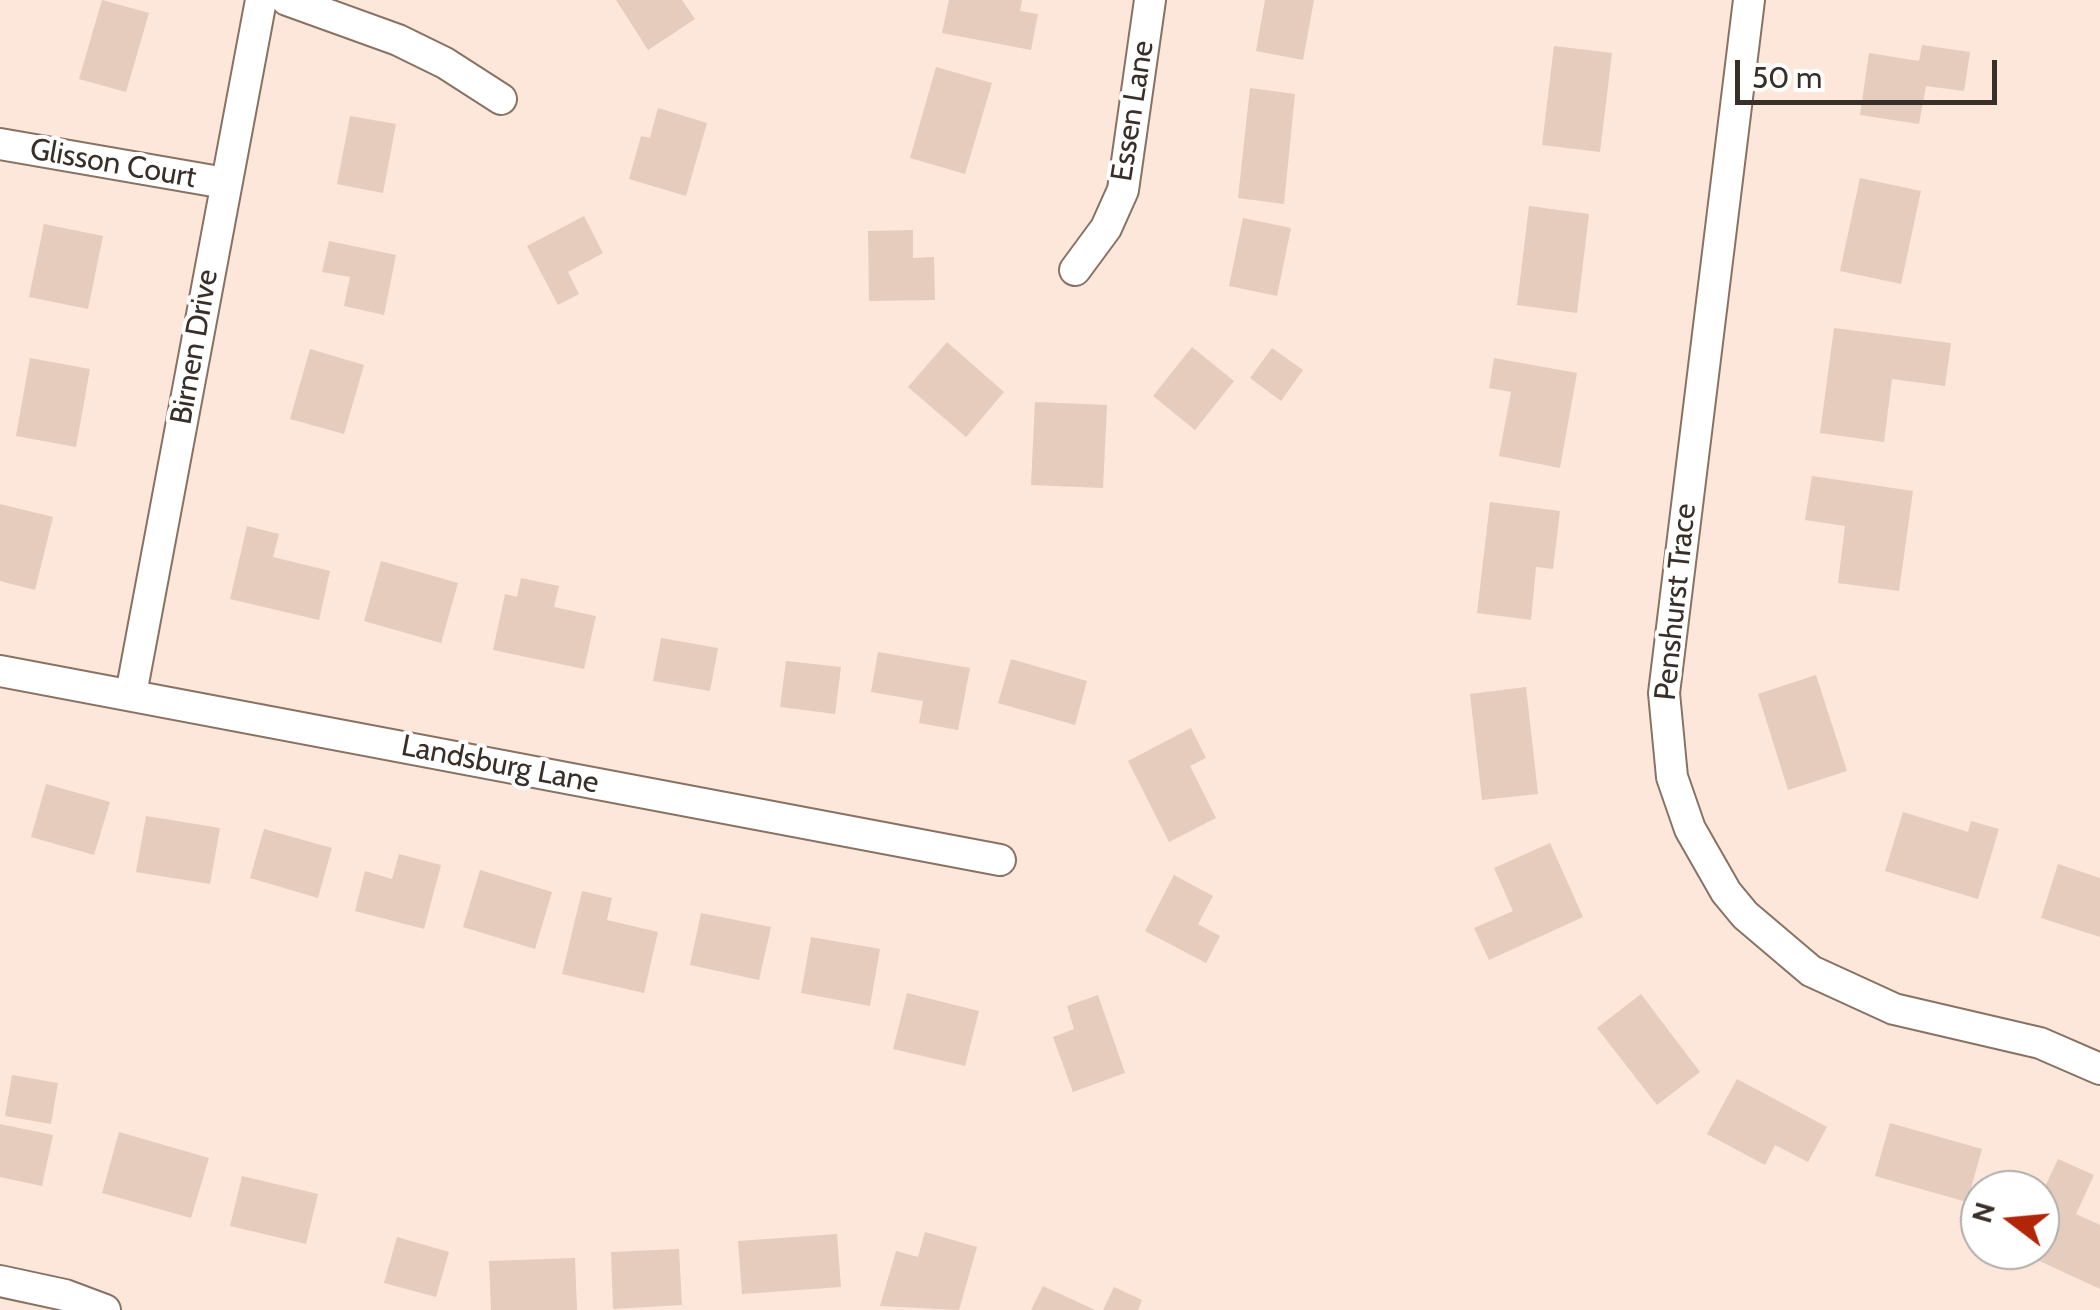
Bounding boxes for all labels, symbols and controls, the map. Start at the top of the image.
street label: Essen Lane [1104,38,1162,184]
scale bar [1740,40,2002,102]
text: 50 m [1752,59,1822,96]
street label: Glisson Court [27,132,199,196]
street label: Birnen Drive [164,267,226,427]
street label: Penshurst Trace [1648,502,1704,702]
street label: Landsburg Lane [398,728,602,802]
north arrow [1960,1170,2060,1270]
text: N [1964,1198,2002,1226]

